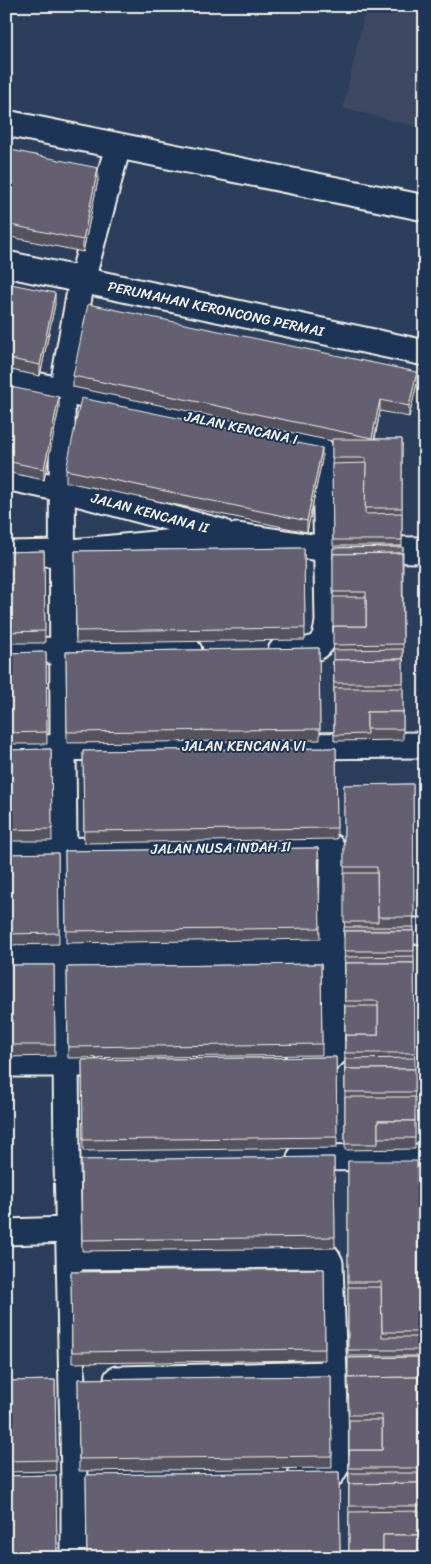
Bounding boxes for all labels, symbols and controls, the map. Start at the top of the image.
street label: PERUMAHAN KERONCONG PERMAI [106,274,328,344]
street label: JALAN KENCANA I [181,404,301,452]
street label: JALAN KENCANA II [87,485,213,541]
street label: JALAN KENCANA VI [181,734,306,759]
street label: JALAN NUSA INDAH II [150,834,292,862]

